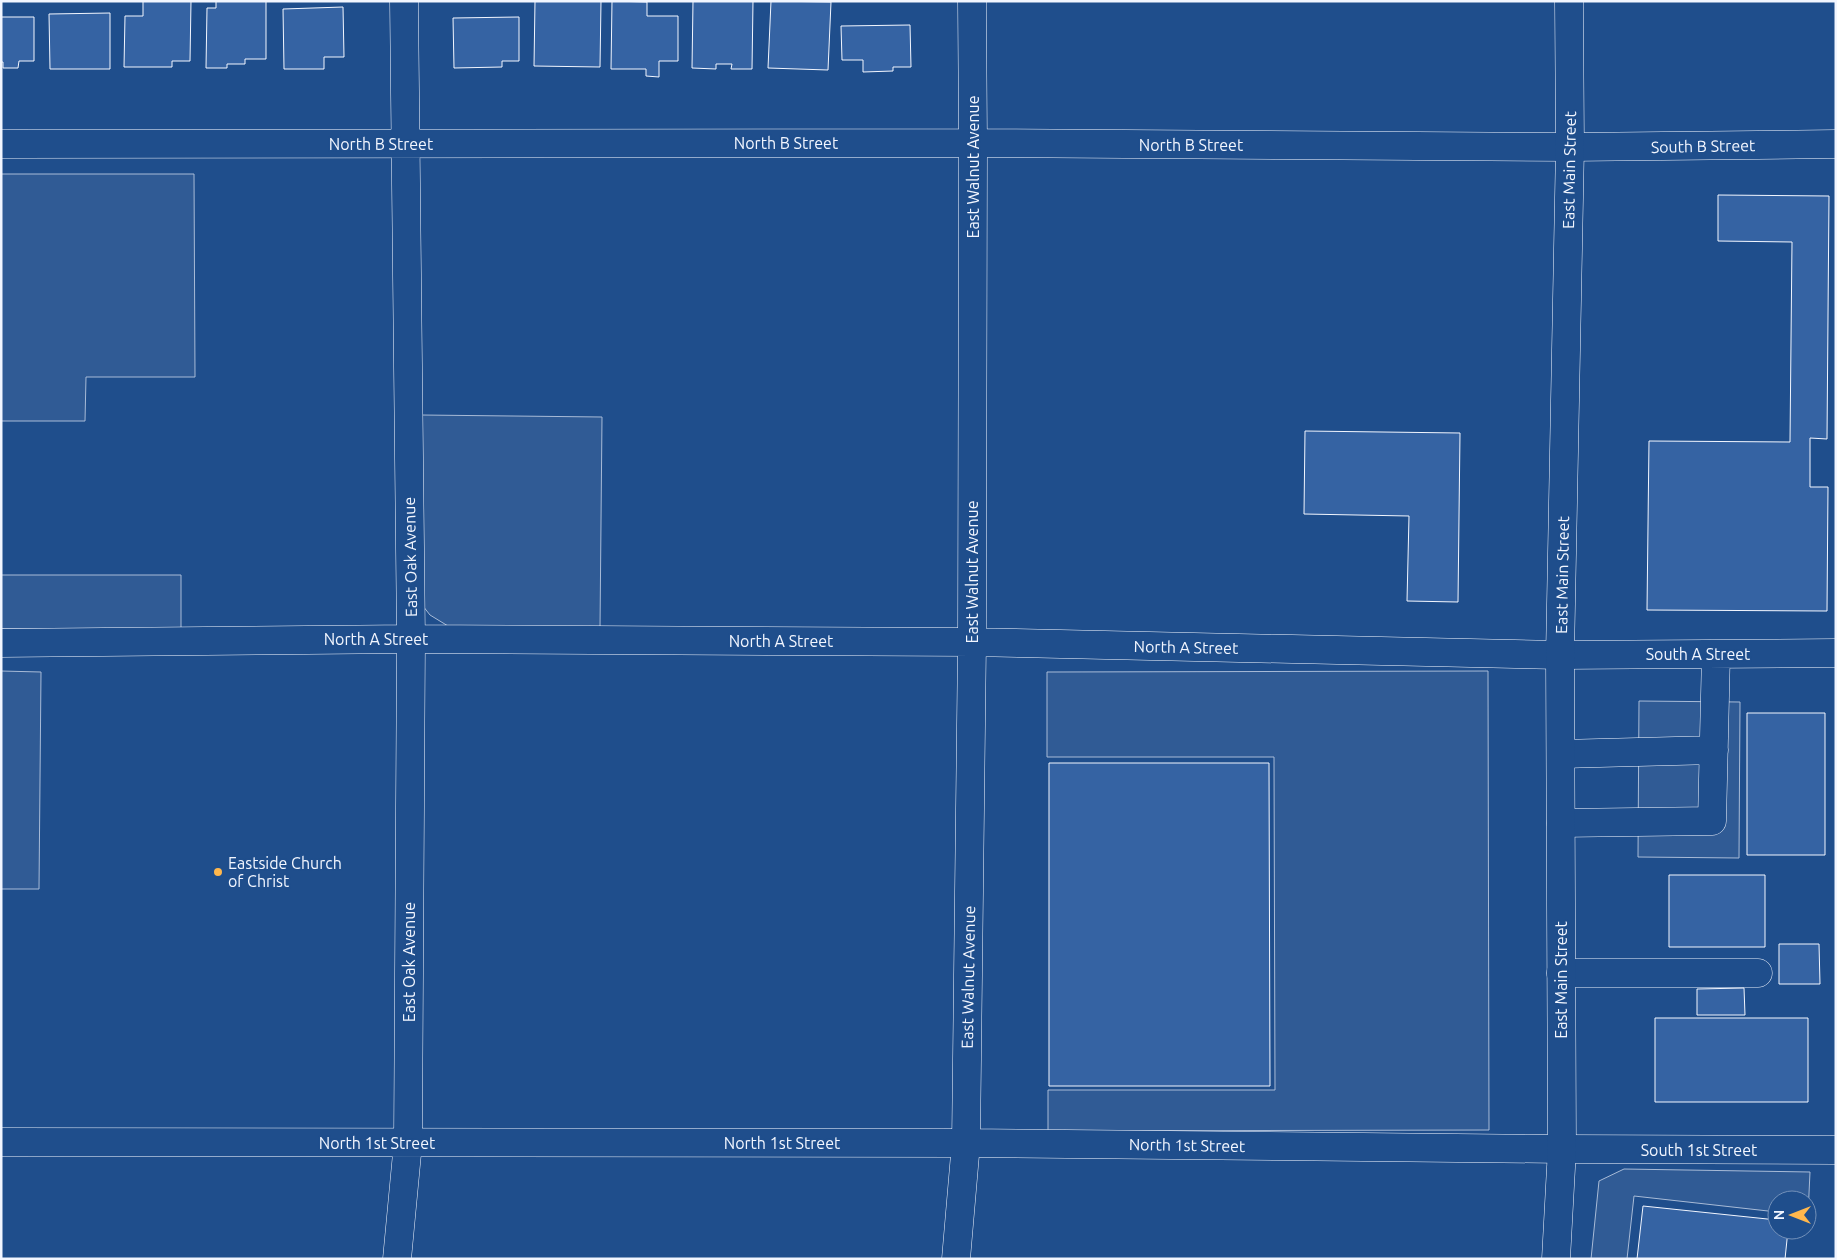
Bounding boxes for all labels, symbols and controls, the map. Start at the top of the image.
street label: East Walnut Avenue [964,95,982,239]
street label: East Main Street [1559,110,1579,229]
street label: North B Street [734,134,839,152]
street label: North B Street [329,135,434,153]
street label: North B Street [1139,136,1244,154]
street label: South B Street [1651,136,1756,156]
street label: East Oak Avenue [400,497,420,617]
street label: East Walnut Avenue [963,500,981,644]
street label: East Main Street [1552,515,1572,634]
street label: North A Street [324,630,429,648]
street label: North A Street [729,632,834,650]
street label: North A Street [1134,637,1239,657]
street label: South A Street [1646,645,1751,663]
place label: Eastside Church of Christ [228,854,342,890]
marker: Eastside Church of Christ [212,866,224,878]
street label: East Oak Avenue [400,902,418,1022]
street label: East Walnut Avenue [958,905,978,1049]
street label: East Main Street [1552,921,1570,1039]
street label: North 1st Street [319,1134,436,1152]
street label: North 1st Street [724,1134,841,1152]
street label: North 1st Street [1129,1135,1246,1155]
street label: South 1st Street [1641,1141,1758,1159]
north arrow [1767,1190,1817,1240]
text: N [1771,1210,1787,1220]

